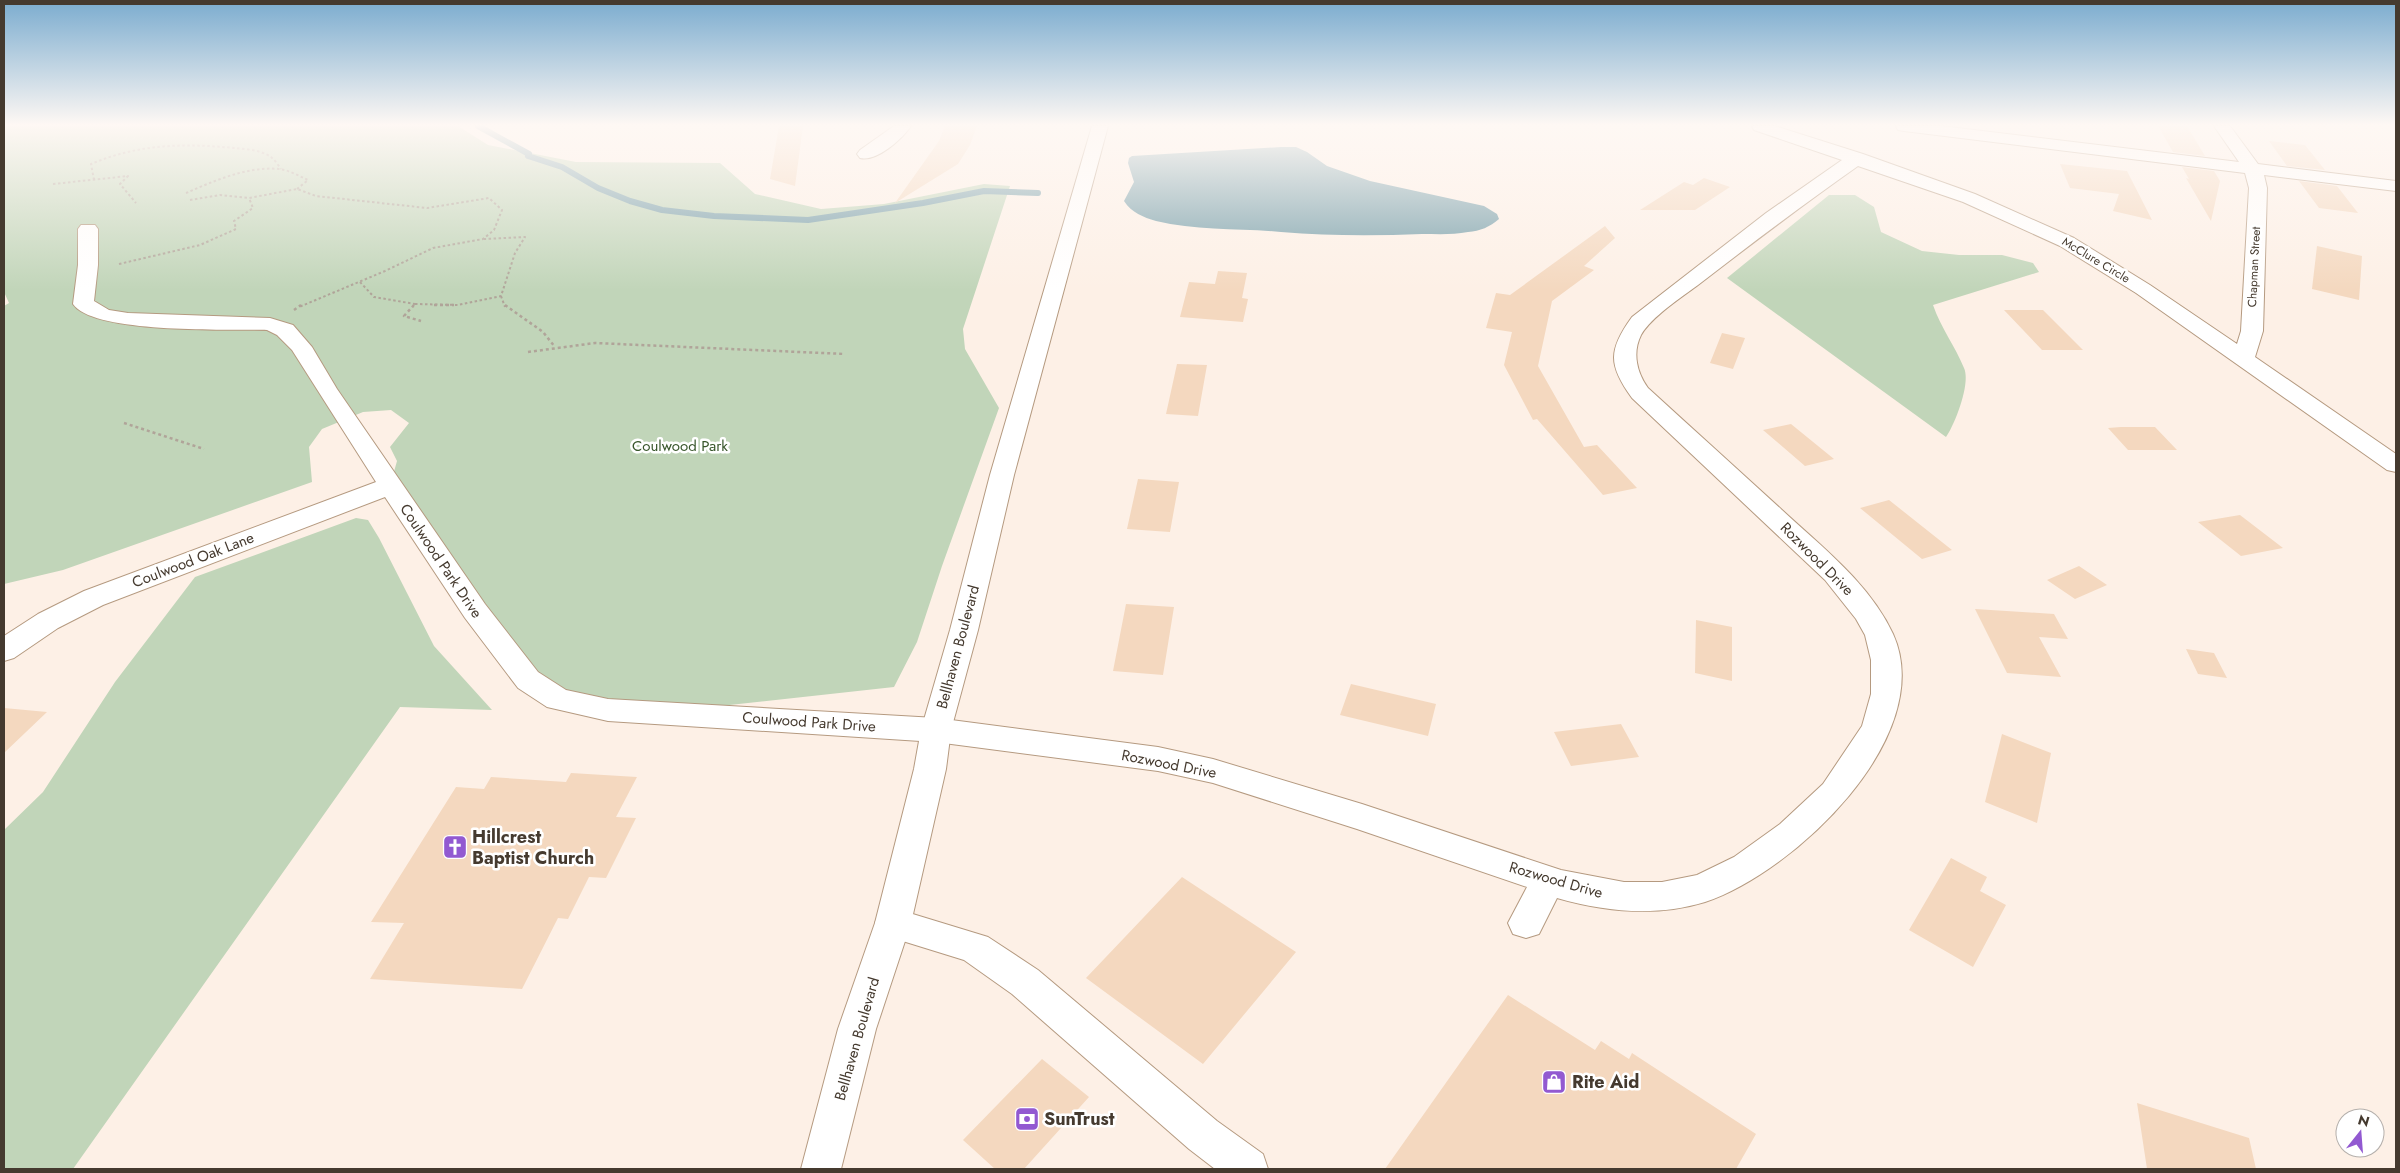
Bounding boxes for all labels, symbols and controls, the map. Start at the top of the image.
street label: Chapman Street [2243,226,2265,308]
street label: McClure Circle [2059,233,2133,287]
park label: Coulwood Park [632,435,728,457]
street label: Coulwood Park Drive [394,499,488,623]
street label: Rozwood Drive [1775,517,1859,601]
street label: Coulwood Oak Lane [129,527,257,593]
street label: Bellhaven Boulevard [931,583,985,711]
street label: Coulwood Park Drive [742,706,877,738]
street label: Rozwood Drive [1120,744,1219,784]
place label: Hillcrest Baptist Church [472,824,594,871]
church icon: Hillcrest Baptist Church [442,834,468,860]
street label: Rozwood Drive [1507,856,1606,904]
street label: Bellhaven Boulevard [829,975,885,1103]
shop icon: Rite Aid [1541,1069,1567,1095]
place label: Rite Aid [1572,1069,1639,1095]
bank icon: SunTrust [1014,1106,1040,1132]
place label: SunTrust [1044,1106,1115,1132]
north arrow [2335,1108,2385,1158]
text: N [2356,1109,2372,1132]

